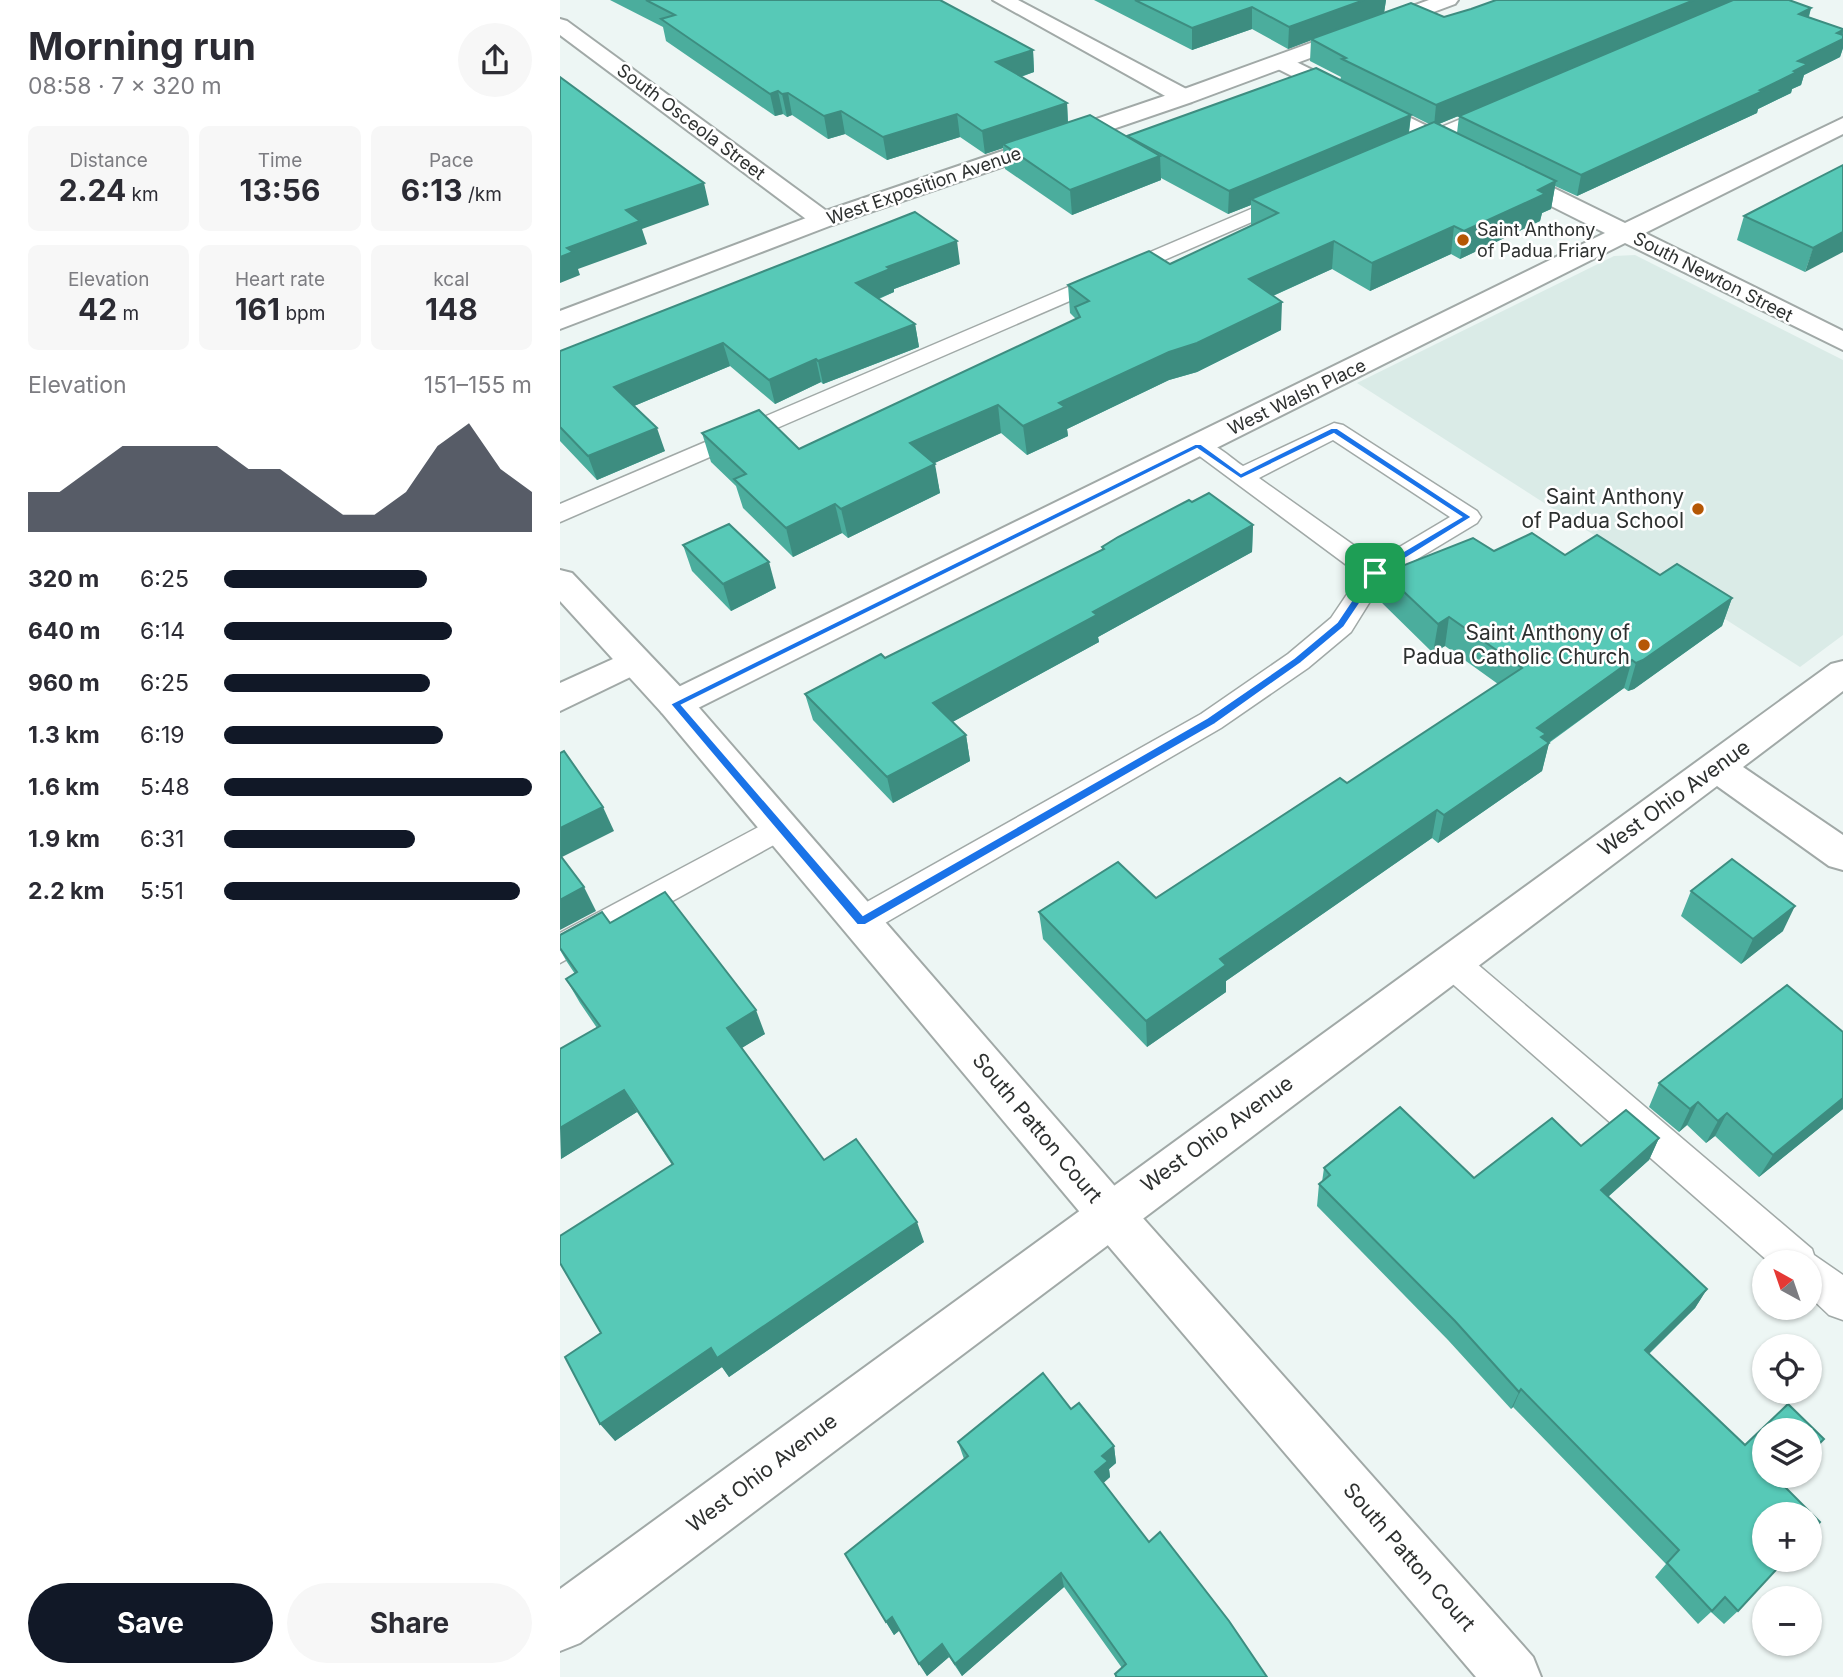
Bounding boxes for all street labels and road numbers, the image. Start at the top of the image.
street label: South Osceola Street [613,59,769,184]
street label: West Exposition Avenue [824,142,1024,229]
street label: South Newton Street [1630,227,1797,326]
street label: West Walsh Place [1224,354,1369,439]
street label: West Ohio Avenue [1593,734,1754,861]
street label: South Patton Court [967,1048,1108,1208]
street label: West Ohio Avenue [1136,1070,1297,1197]
street label: West Ohio Avenue [682,1408,842,1537]
street label: South Patton Court [1338,1477,1481,1636]

